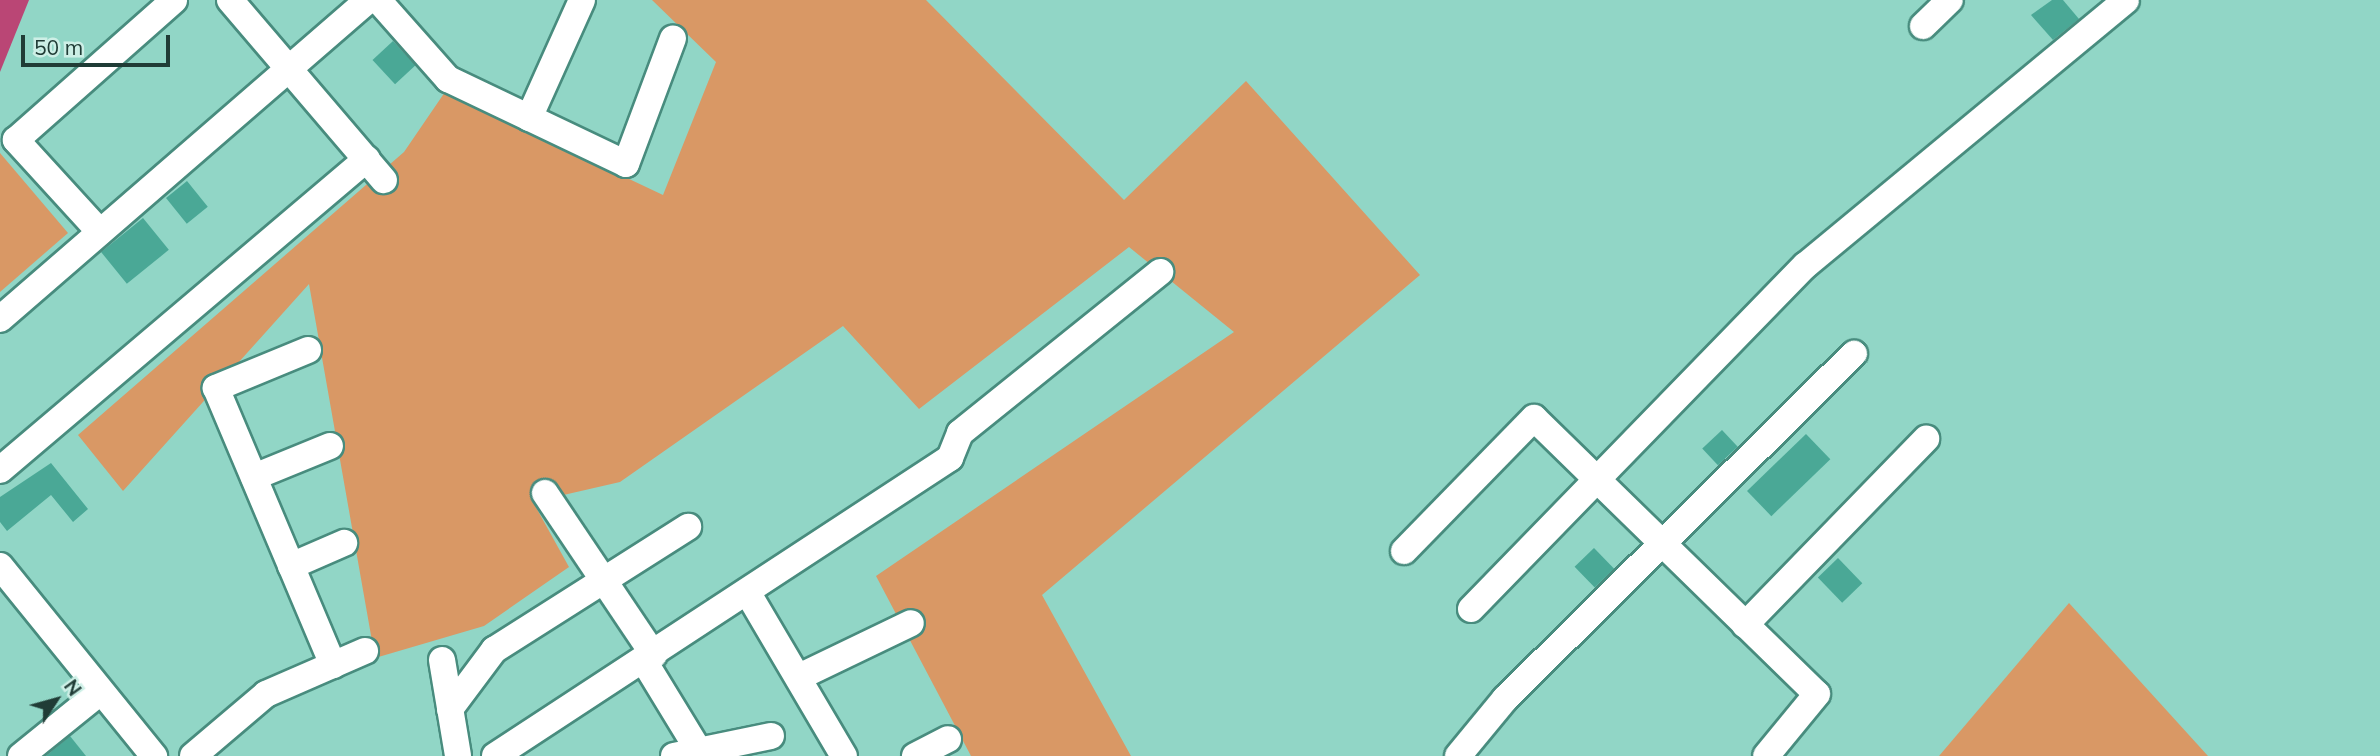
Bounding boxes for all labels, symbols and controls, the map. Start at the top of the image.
scale bar [24,21,173,65]
text: 50 m [34,34,83,60]
north arrow [21,665,91,735]
text: N [59,675,87,701]

